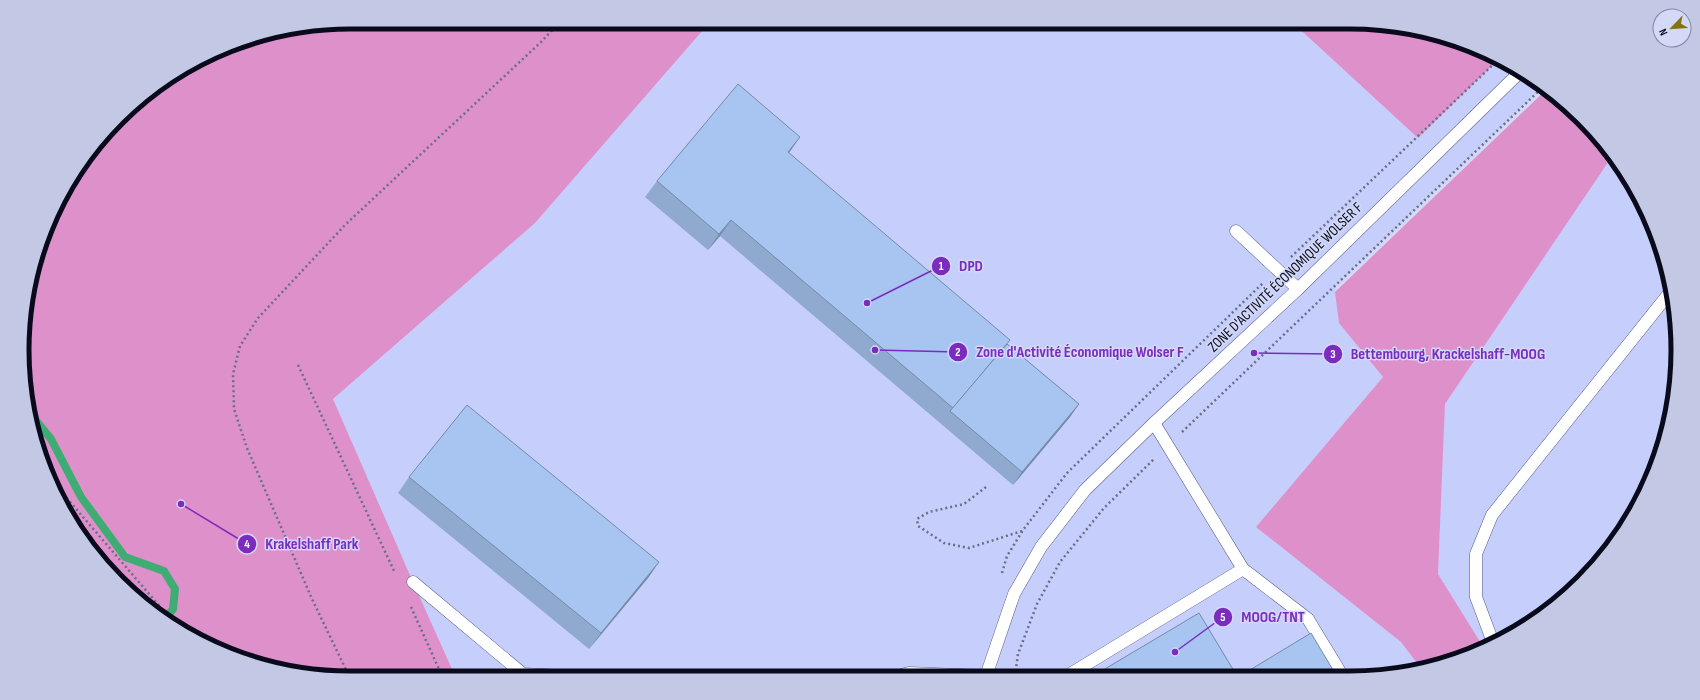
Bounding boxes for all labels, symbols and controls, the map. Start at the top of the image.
north arrow [1652,8,1692,48]
text: N [1656,26,1671,37]
street label: ZONE D'ACTIVITÉ ÉCONOMIQUE WOLSER F [1204,198,1367,356]
callout: DPD [931,252,991,280]
text: DPD [959,257,983,276]
text: 1 [939,259,944,274]
callout: Zone d'Activité Économique Wolser F [948,338,1192,366]
callout: Bettembourg, Krackelshaff-MOOG [1323,340,1554,368]
text: Zone d'Activité Économique Wolser F [976,343,1184,362]
text: 2 [955,345,961,360]
text: Bettembourg, Krackelshaff-MOOG [1351,345,1545,364]
text: 3 [1330,347,1336,362]
callout: Krakelshaff Park [237,530,366,558]
text: Krakelshaff Park [265,535,359,554]
text: 4 [244,537,250,552]
callout: MOOG/TNT [1213,603,1312,631]
text: MOOG/TNT [1241,608,1305,627]
text: 5 [1220,610,1226,625]

